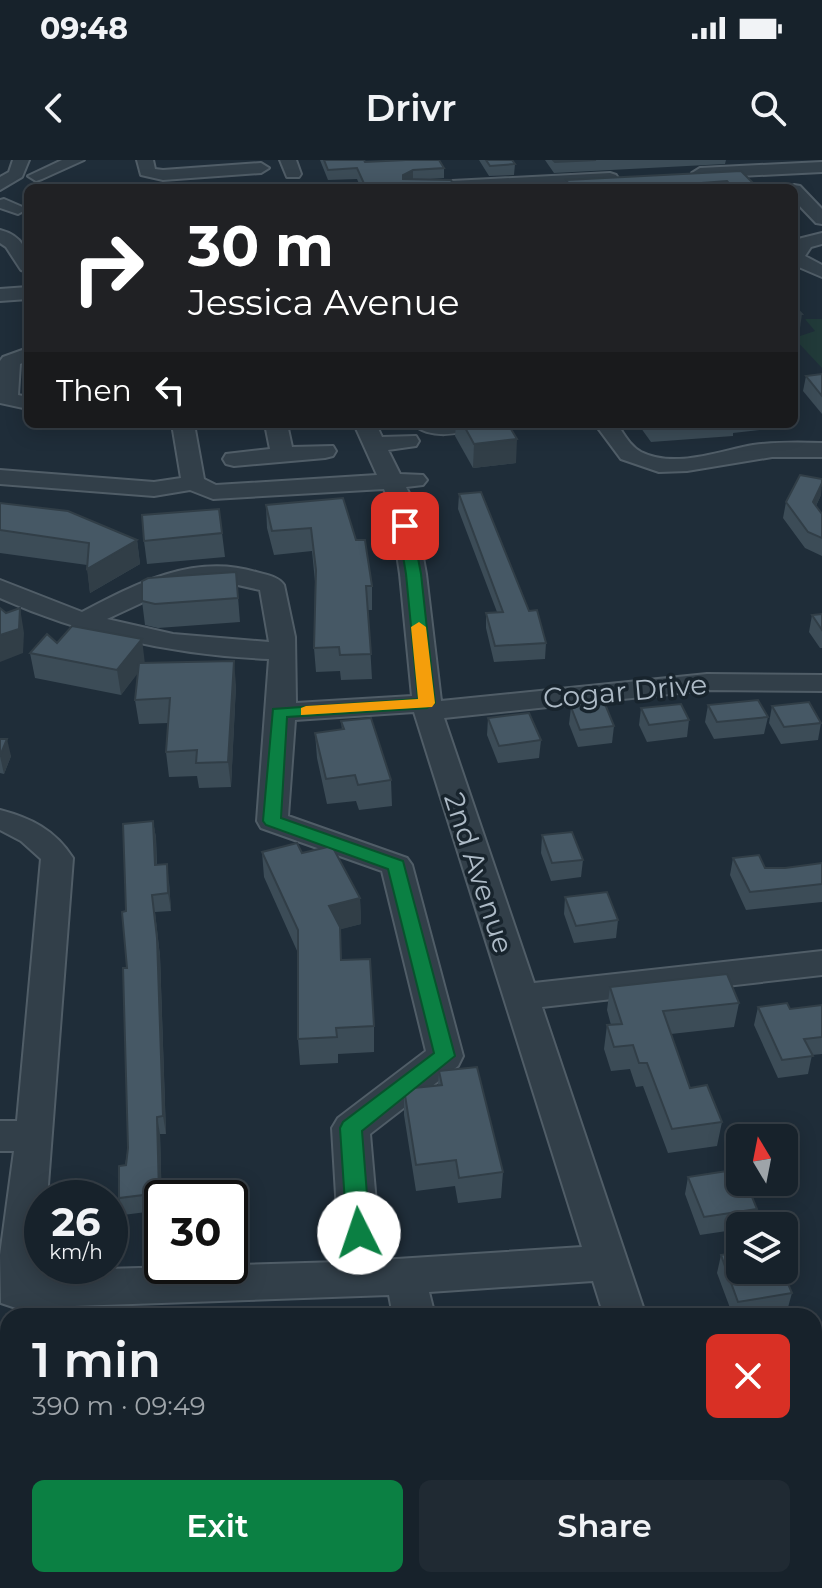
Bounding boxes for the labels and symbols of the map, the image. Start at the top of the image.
pin [371,492,439,560]
street label: Cogar Drive [542,667,708,715]
street label: 2nd Avenue [437,788,521,958]
north arrow [726,1124,798,1196]
speed limit sign: 30 [144,1180,248,1284]
position arrow [317,1191,401,1275]

